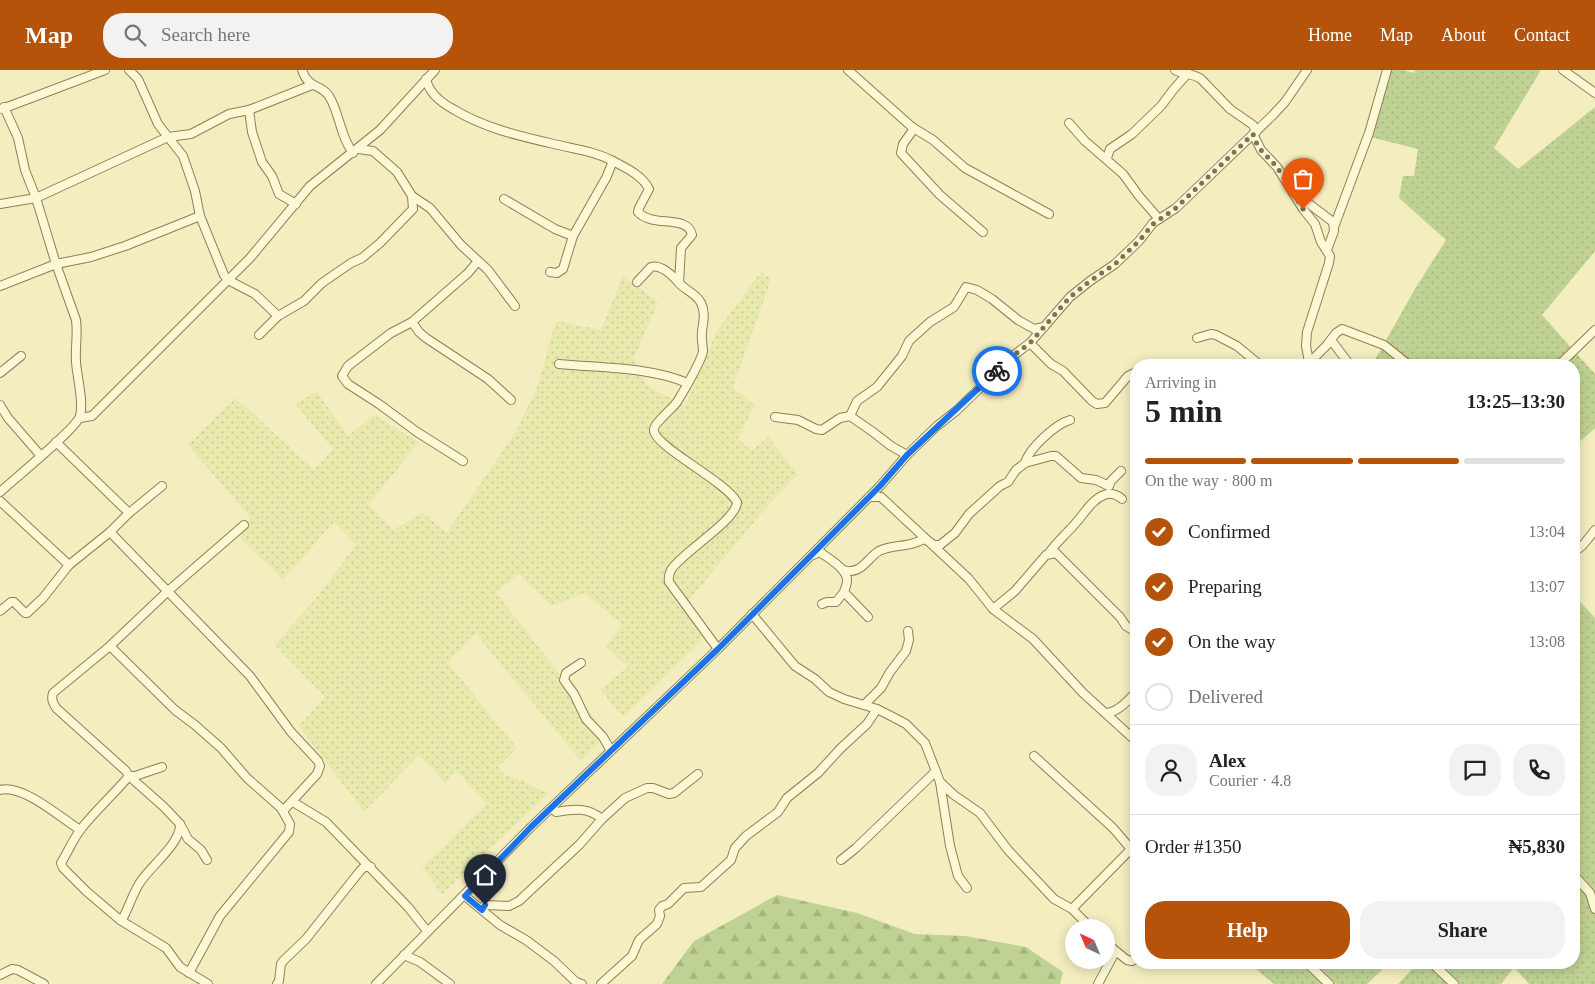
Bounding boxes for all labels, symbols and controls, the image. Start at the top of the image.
search box [103,13,453,58]
icon: search [121,21,149,49]
text: Map [25,22,73,48]
text: Search here [161,24,250,45]
text: Home [1308,25,1352,45]
text: Map [1380,25,1413,45]
text: About [1441,25,1486,45]
text: Contact [1514,25,1570,45]
pin [1282,158,1324,209]
icon: bag [1289,165,1317,193]
courier [972,346,1022,396]
icon: bike [983,357,1011,385]
text: Arriving in [1145,374,1217,391]
text: 13:25–13:30 [1467,391,1565,412]
text: 5 min [1145,393,1222,429]
text: On the way · 800 m [1145,472,1273,489]
icon: check [1145,518,1173,546]
text: Confirmed [1188,521,1270,542]
text: 13:04 [1529,523,1565,540]
icon: check [1145,573,1173,601]
text: Preparing [1188,576,1262,597]
text: 13:07 [1529,578,1565,595]
icon: check [1145,628,1173,656]
text: On the way [1188,631,1276,652]
text: 13:08 [1529,633,1565,650]
text: Delivered [1188,686,1263,707]
button: person [1145,744,1197,796]
button: chat [1449,744,1501,796]
button: phone [1513,744,1565,796]
text: Alex [1209,750,1246,771]
text: Courier · 4.8 [1209,772,1291,789]
text: Order #1350 [1145,836,1242,857]
text: ₦5,830 [1509,836,1565,857]
pin [464,854,506,905]
icon: home [471,861,499,889]
button: Help [1145,901,1350,959]
button: Share [1360,901,1565,959]
north arrow [1065,919,1115,969]
map controls [1065,919,1115,969]

